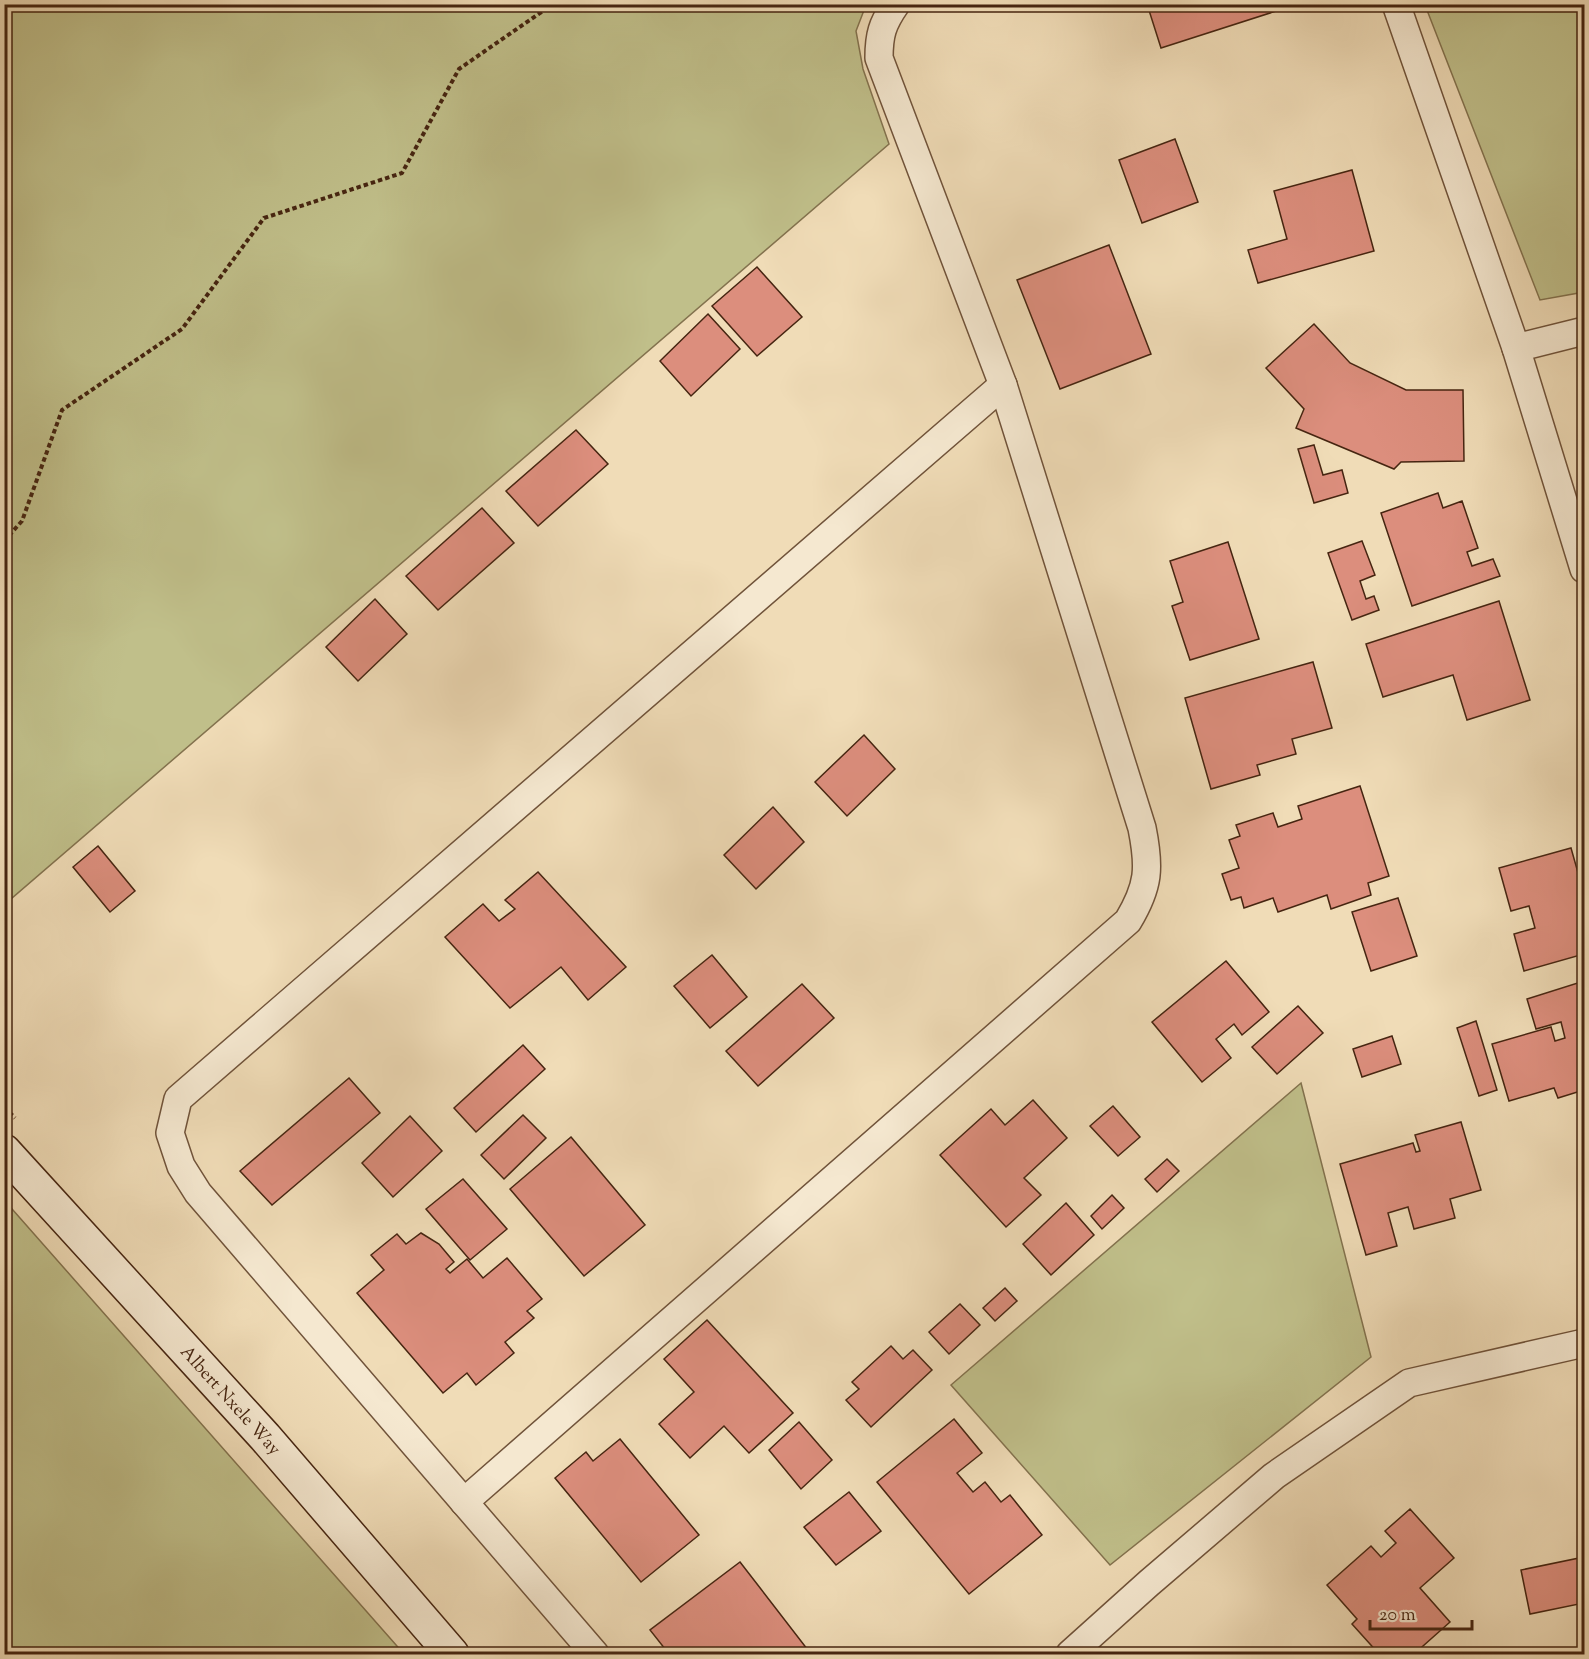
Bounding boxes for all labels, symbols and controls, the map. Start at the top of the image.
street label: Albert Nxele Way [173,1341,286,1462]
scale bar [1370,1593,1472,1631]
text: 20 m [1379,1603,1416,1629]

